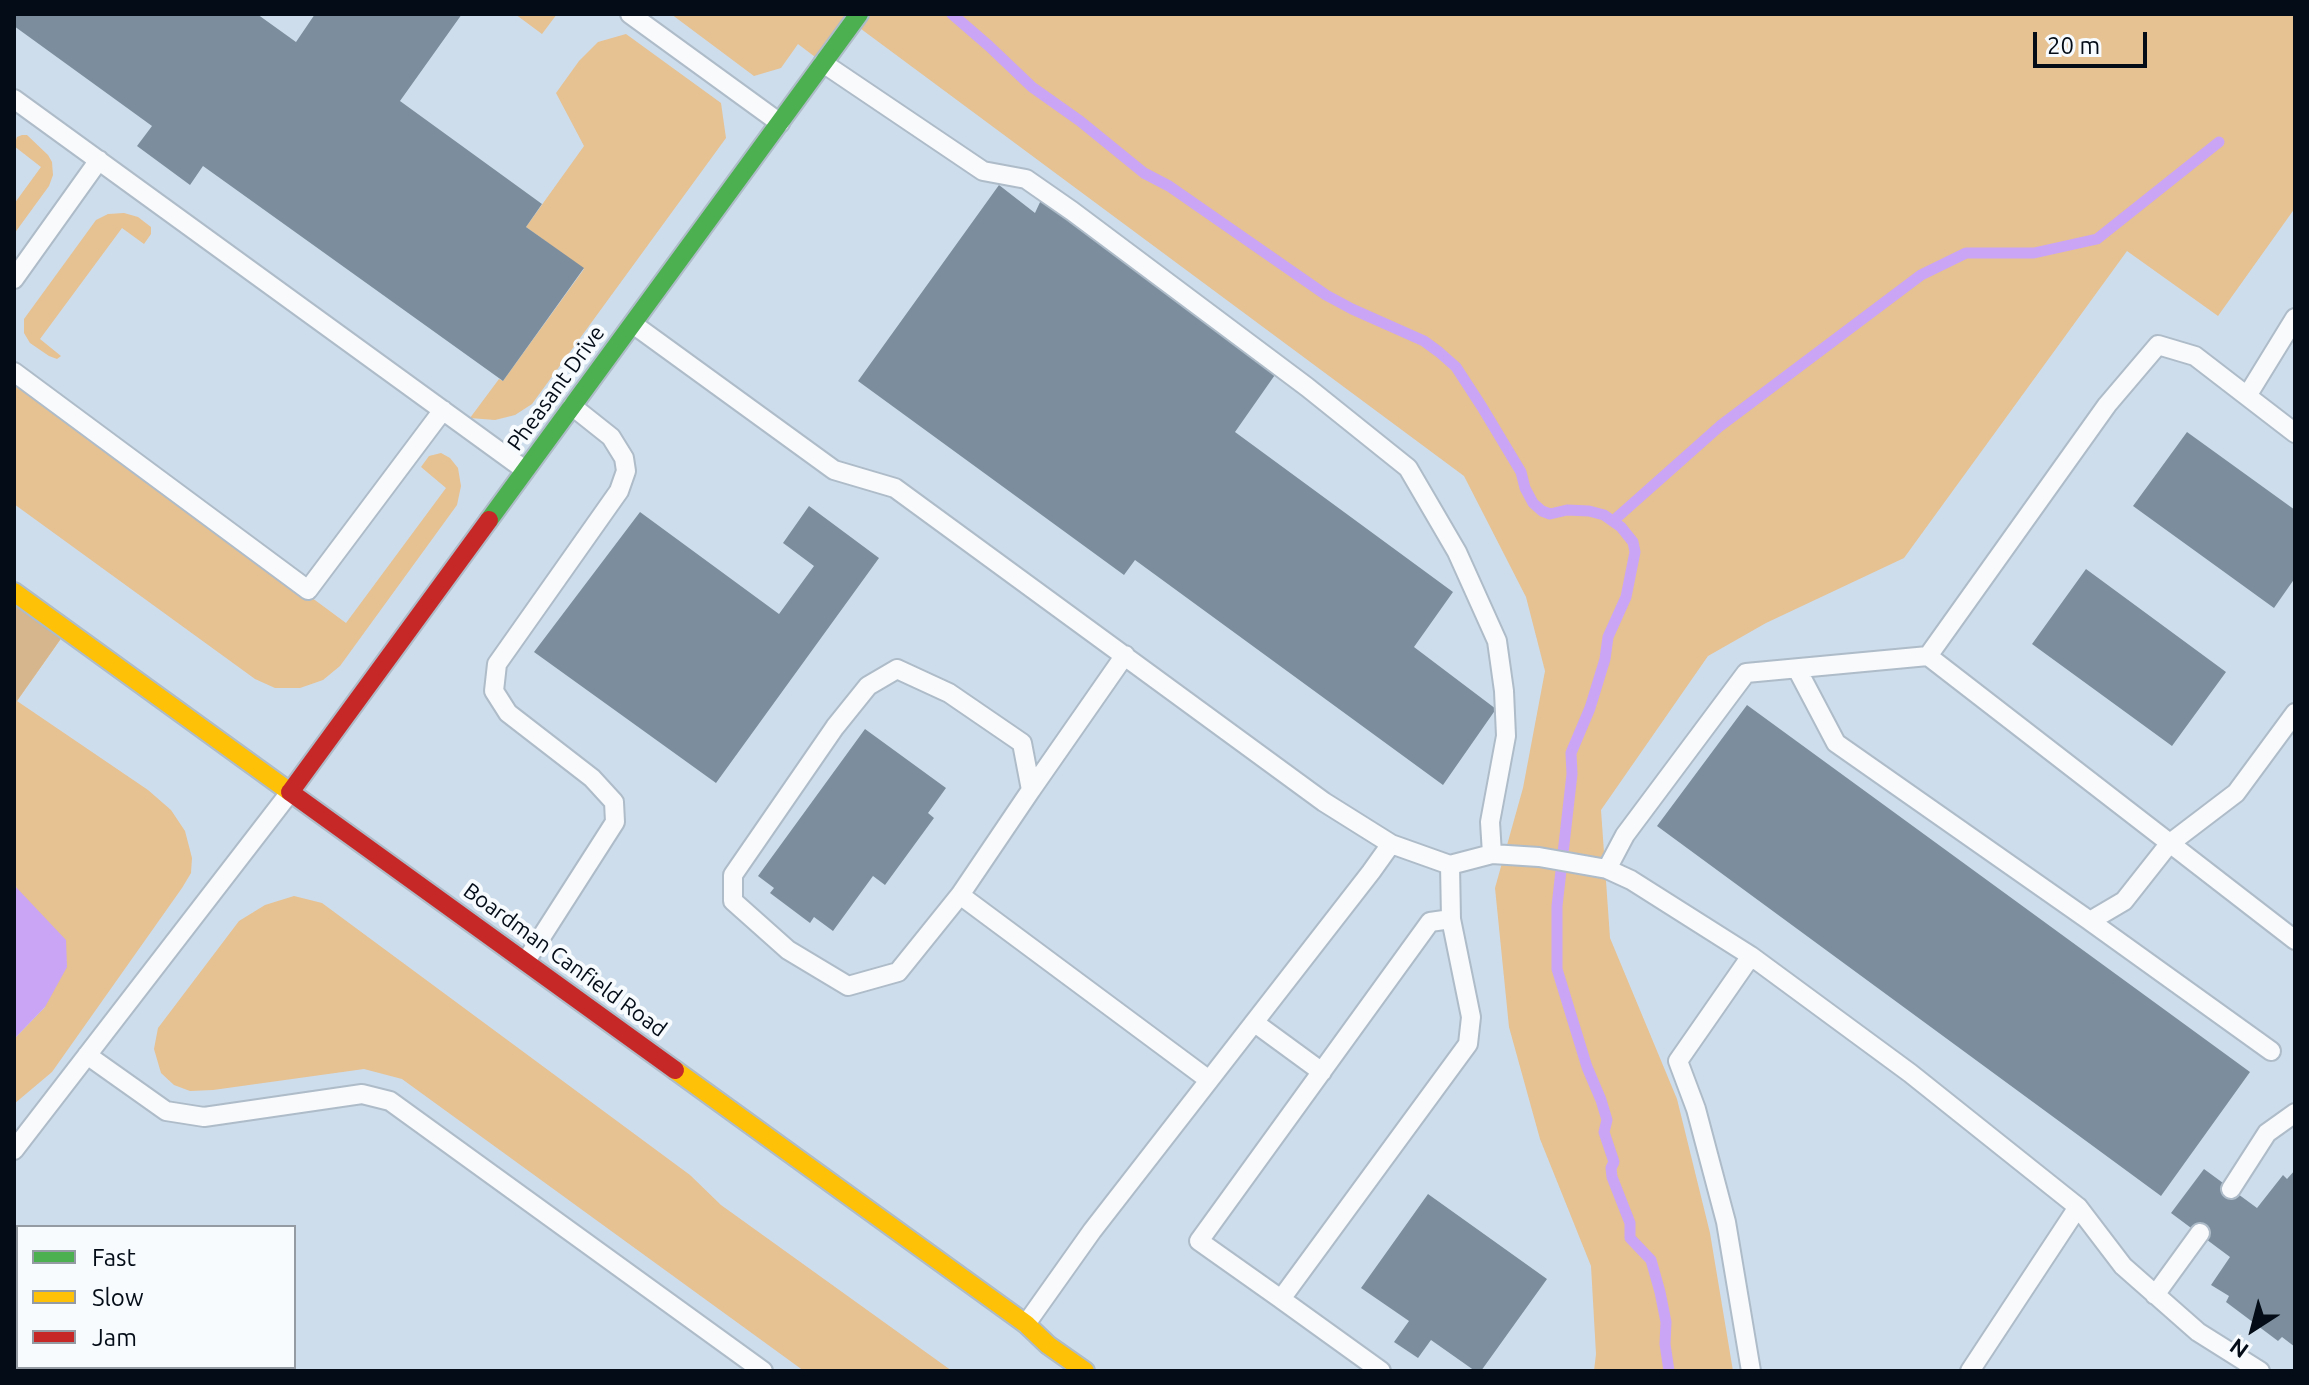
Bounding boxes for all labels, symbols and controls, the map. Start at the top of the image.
scale bar [2037,16,2151,66]
text: 20 m [2047,32,2100,59]
street label: Pheasant Drive [502,320,610,456]
street label: Boardman Canfield Road [458,877,672,1043]
legend [16,1225,296,1369]
text: Fast [92,1244,136,1271]
text: Slow [92,1284,144,1311]
north arrow [2213,1289,2293,1369]
text: Jam [92,1324,137,1351]
text: N [2225,1334,2253,1364]

